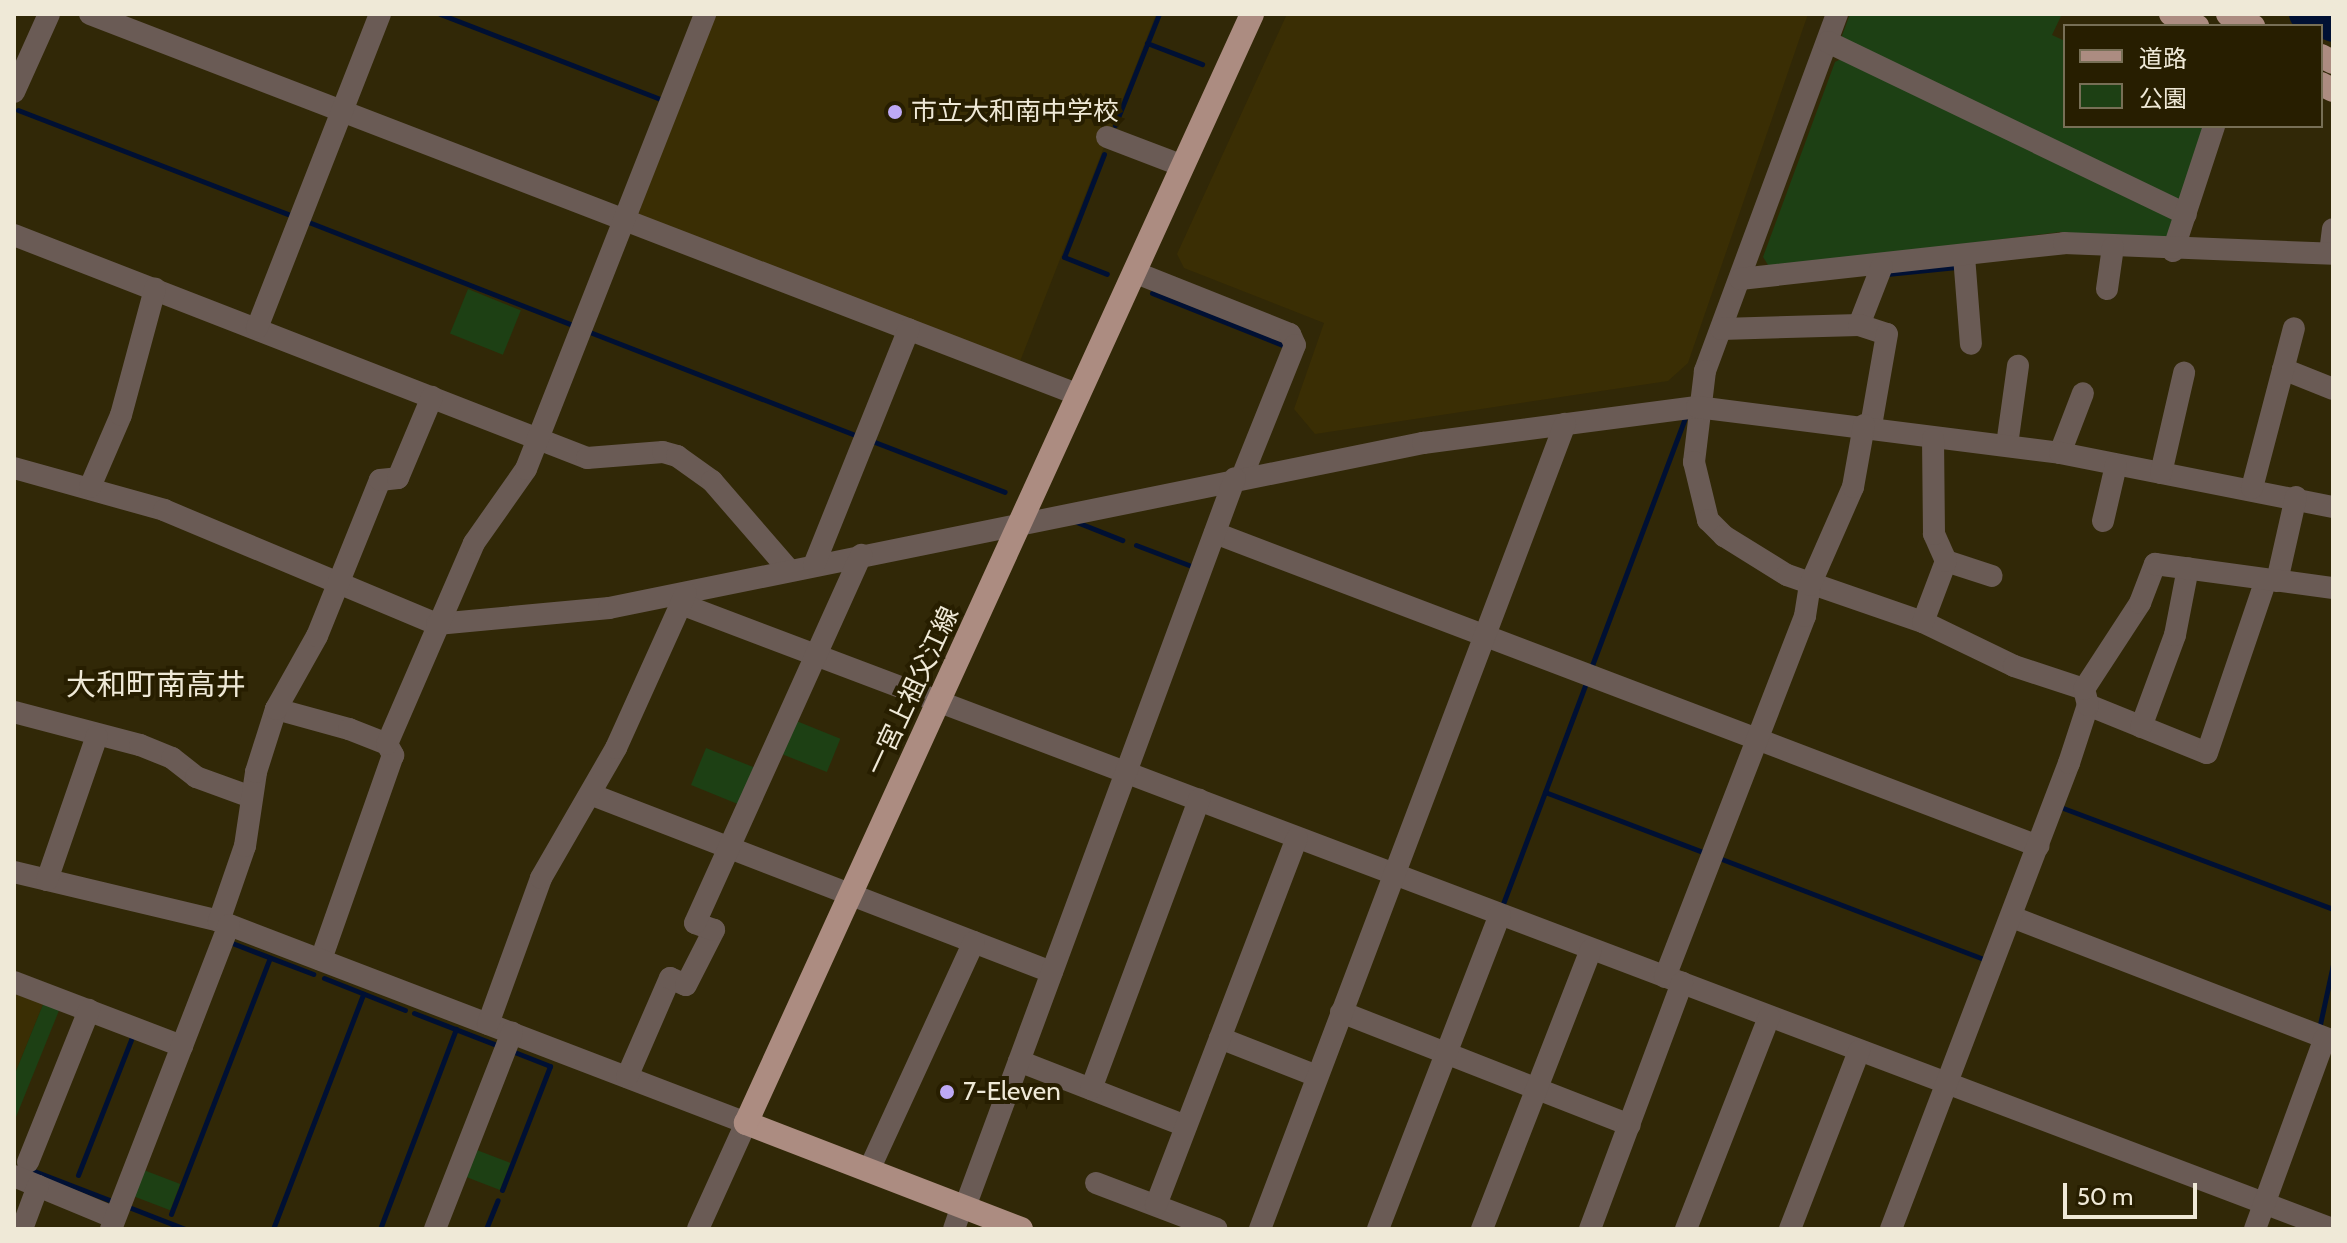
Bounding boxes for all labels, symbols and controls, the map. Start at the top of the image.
legend [2063,24,2323,128]
text: 道路 [2139,44,2187,73]
text: 公園 [2139,84,2187,113]
place label: 市立大和南中学校 [911,96,1119,128]
marker: 市立大和南中学校 [886,103,904,121]
street label: 一宮上祖父江線 [860,602,966,780]
district label: 大和町南高井 [66,667,246,703]
place label: 7-Eleven [963,1076,1061,1108]
marker: 7-Eleven [938,1083,956,1101]
scale bar [2067,1167,2201,1217]
text: 50 m [2077,1182,2133,1211]

